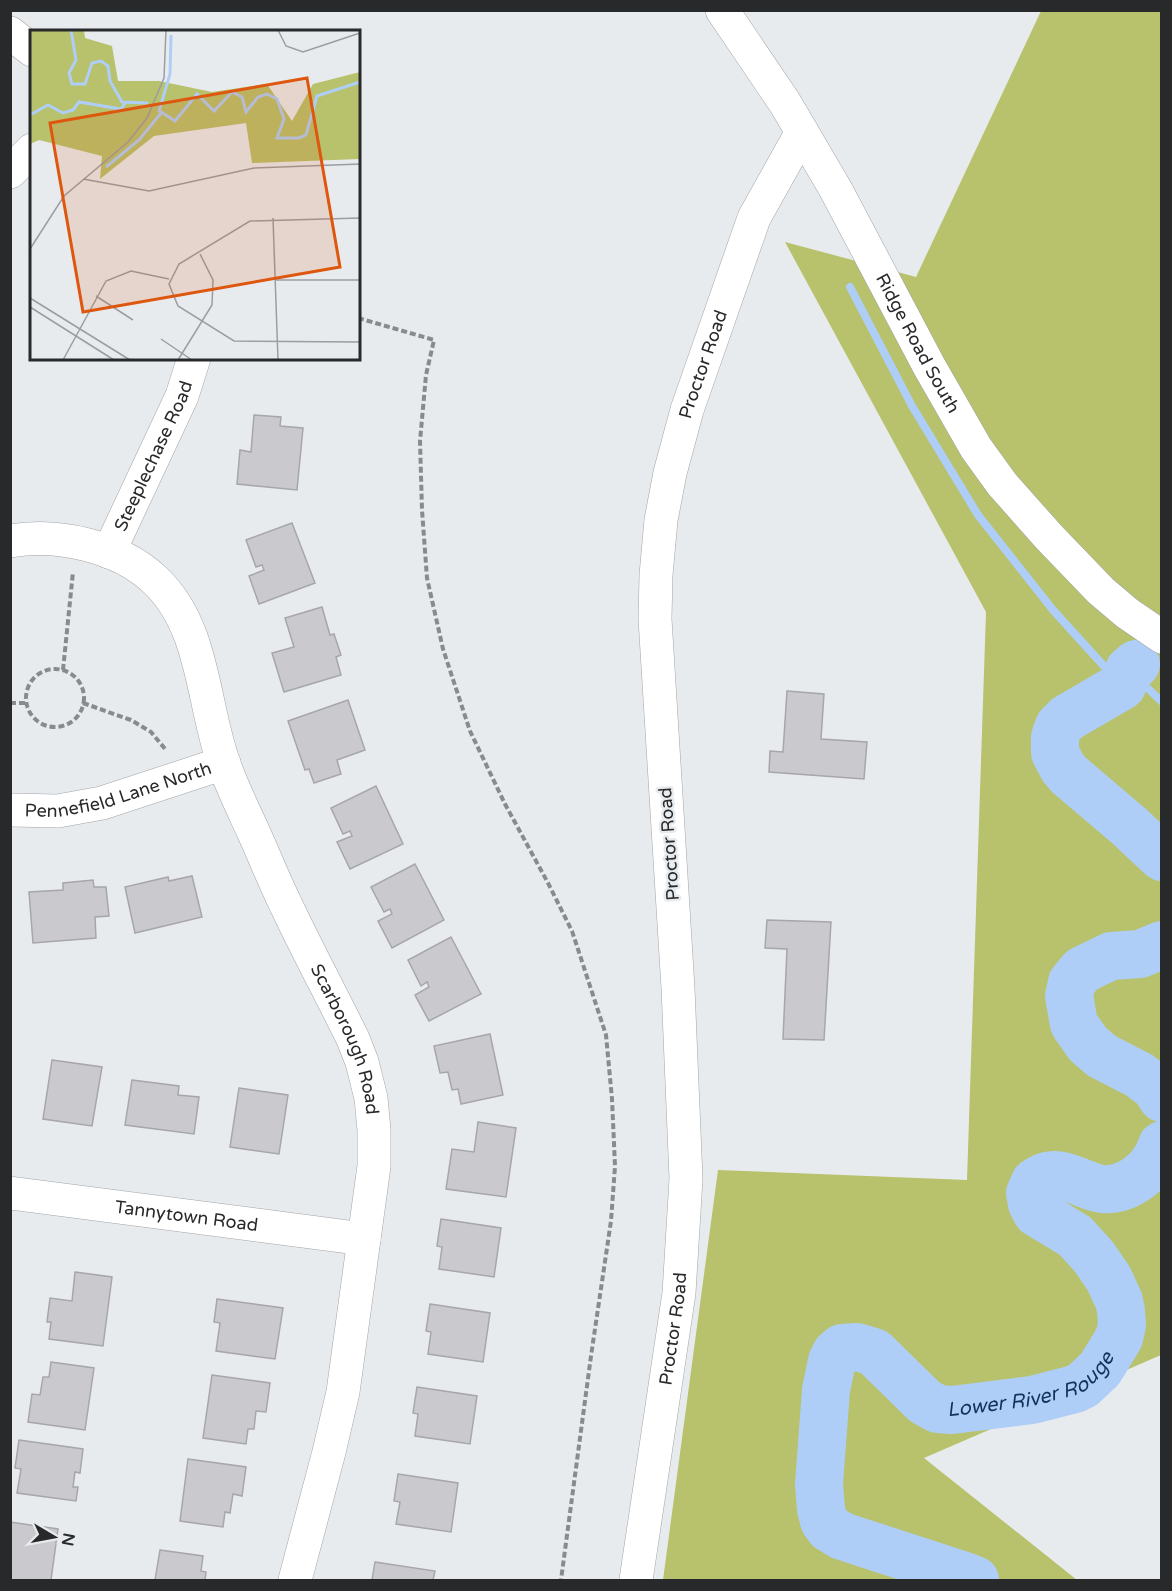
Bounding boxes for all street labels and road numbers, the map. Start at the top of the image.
street label: Ridge Road South [871,270,965,417]
street label: Proctor Road [674,307,732,421]
street label: Steeplechase Road [109,378,197,535]
street label: Pennefield Lane North [24,757,214,822]
street label: Proctor Road [654,787,684,901]
street label: Scarborough Road [306,960,383,1115]
street label: Tannytown Road [114,1196,259,1236]
street label: Proctor Road [654,1272,691,1387]

